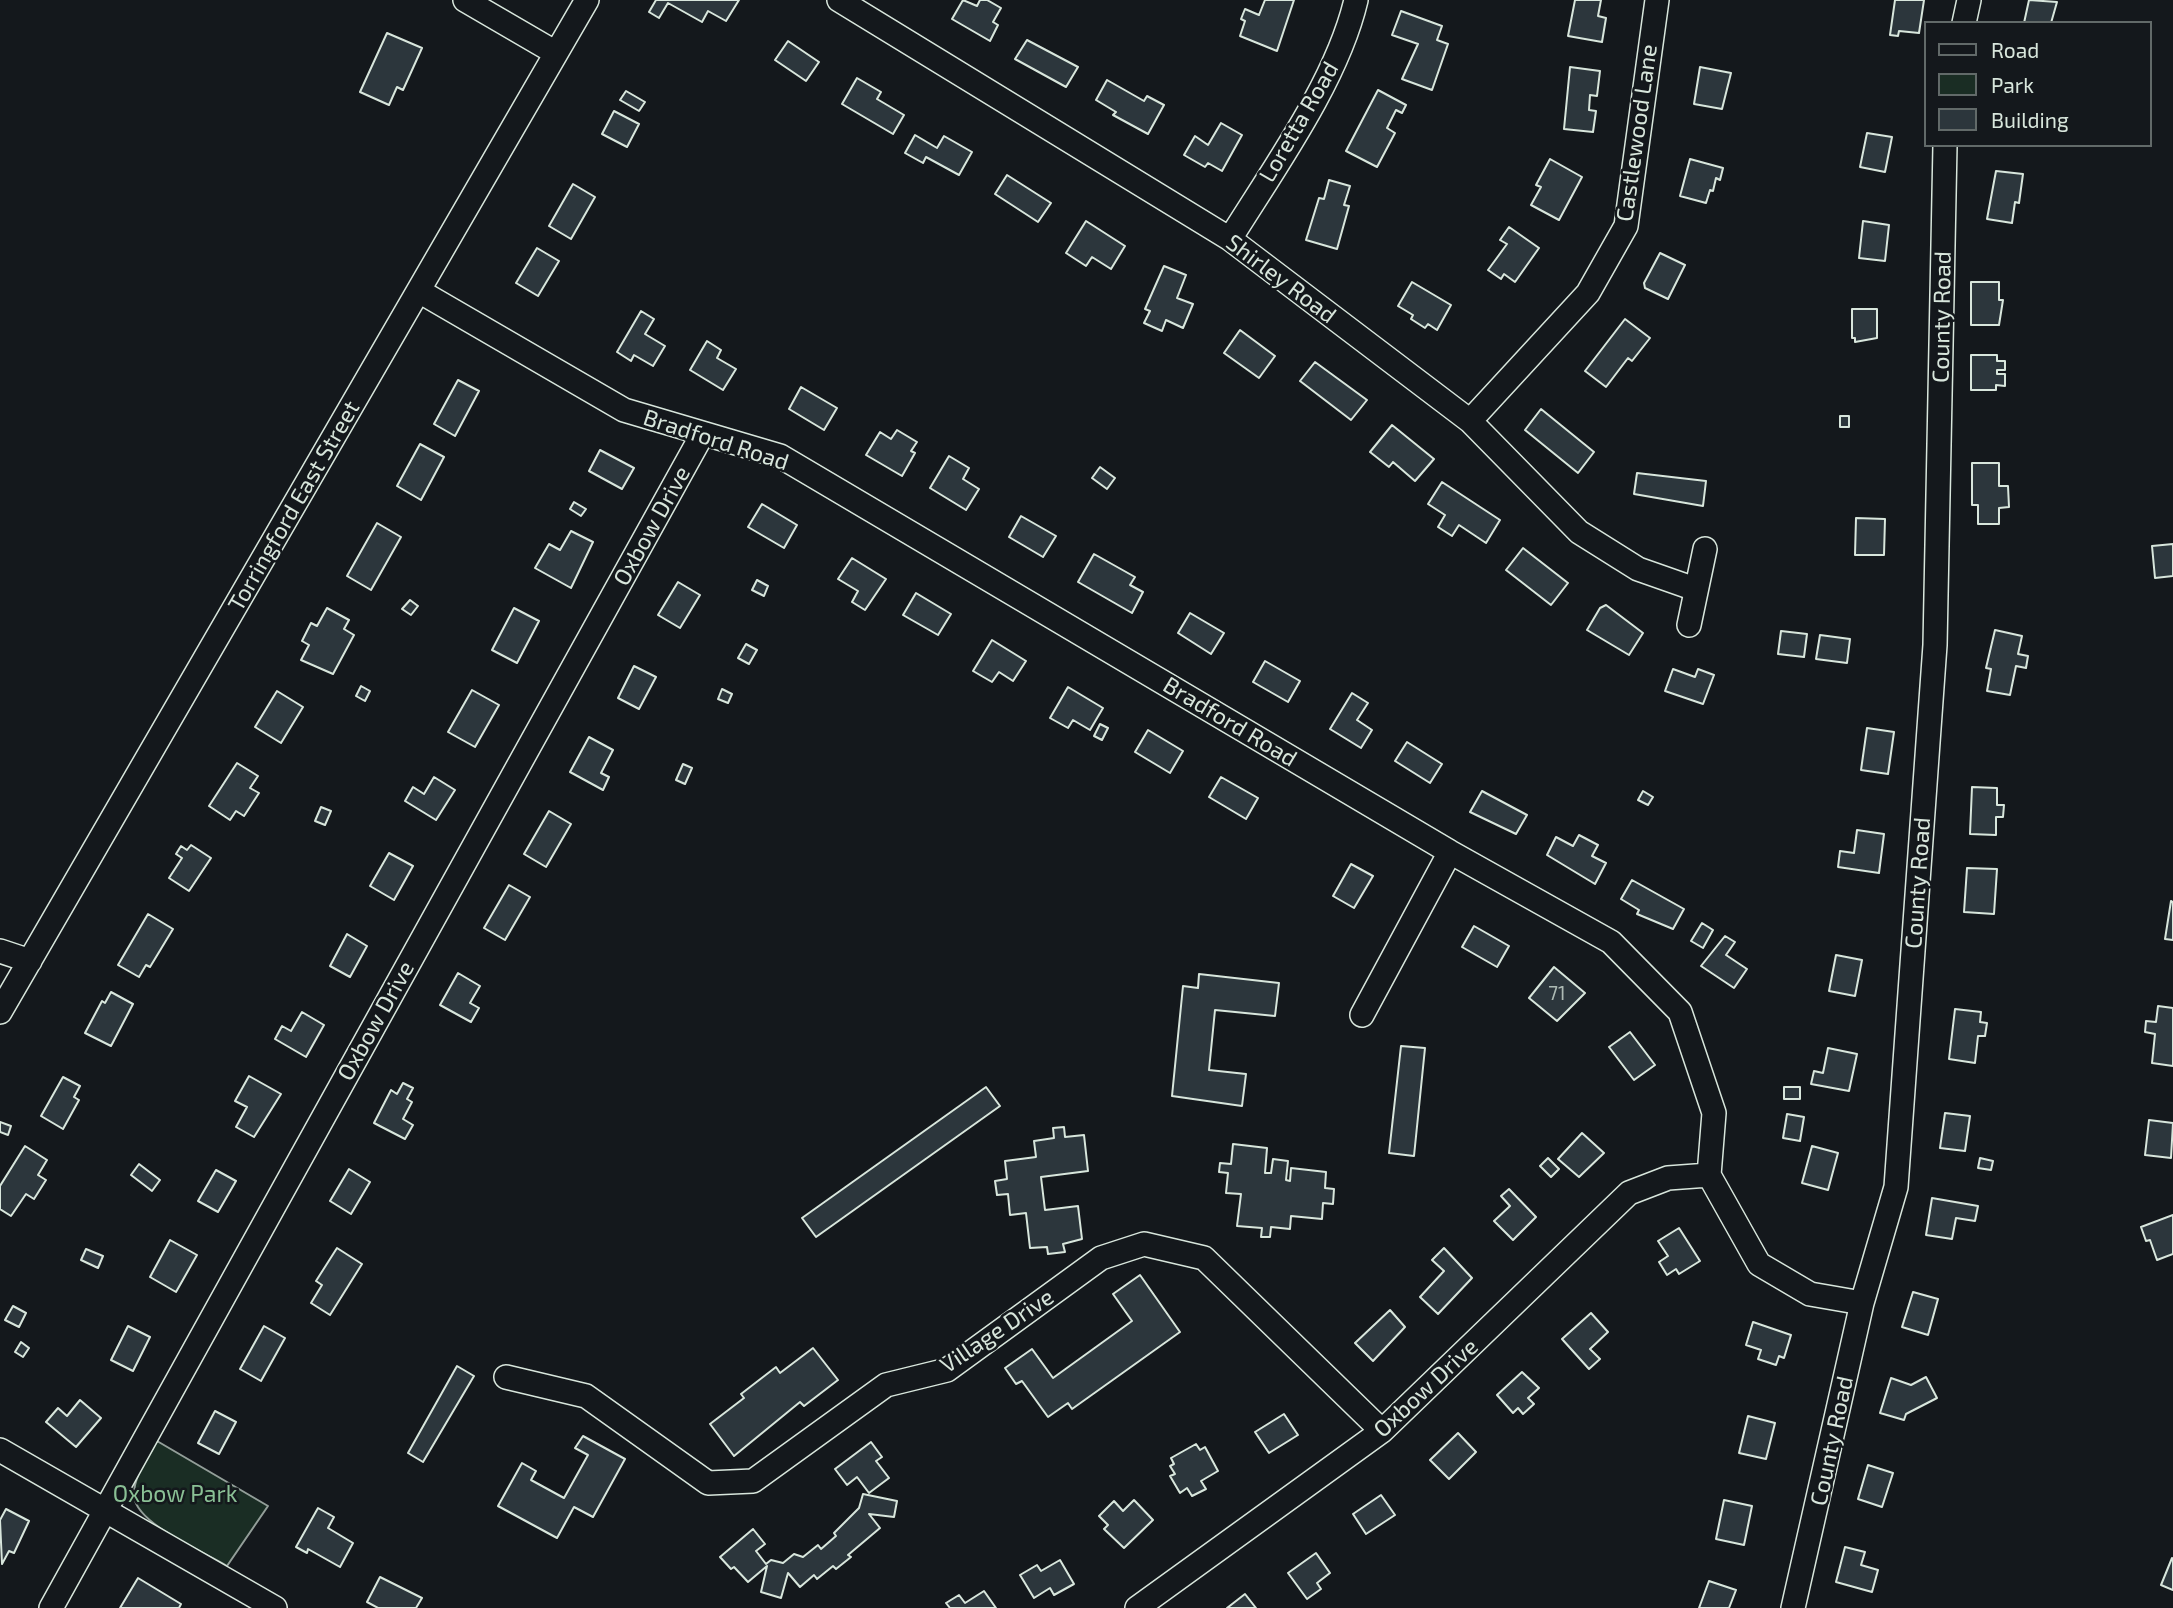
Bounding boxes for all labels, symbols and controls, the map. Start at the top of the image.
legend [1924,21,2152,147]
text: Road [1991,37,2039,62]
street label: Castlewood Lane [1611,43,1663,223]
street label: Loretta Road [1253,57,1345,187]
text: Park [1991,72,2034,97]
text: Building [1991,107,2069,132]
street label: Shirley Road [1221,229,1341,329]
street label: County Road [1927,251,1957,383]
street label: Torringford East Street [223,396,365,616]
street label: Bradford Road [640,404,792,476]
street label: Oxbow Drive [608,461,696,591]
street label: Bradford Road [1158,671,1302,773]
street label: County Road [1900,816,1936,950]
street label: Oxbow Drive [332,956,420,1086]
house number: 71 [1548,983,1566,1005]
street label: Village Drive [935,1283,1059,1379]
street label: Oxbow Drive [1368,1333,1484,1443]
street label: County Road [1805,1374,1859,1508]
park label: Oxbow Park [113,1480,237,1508]

